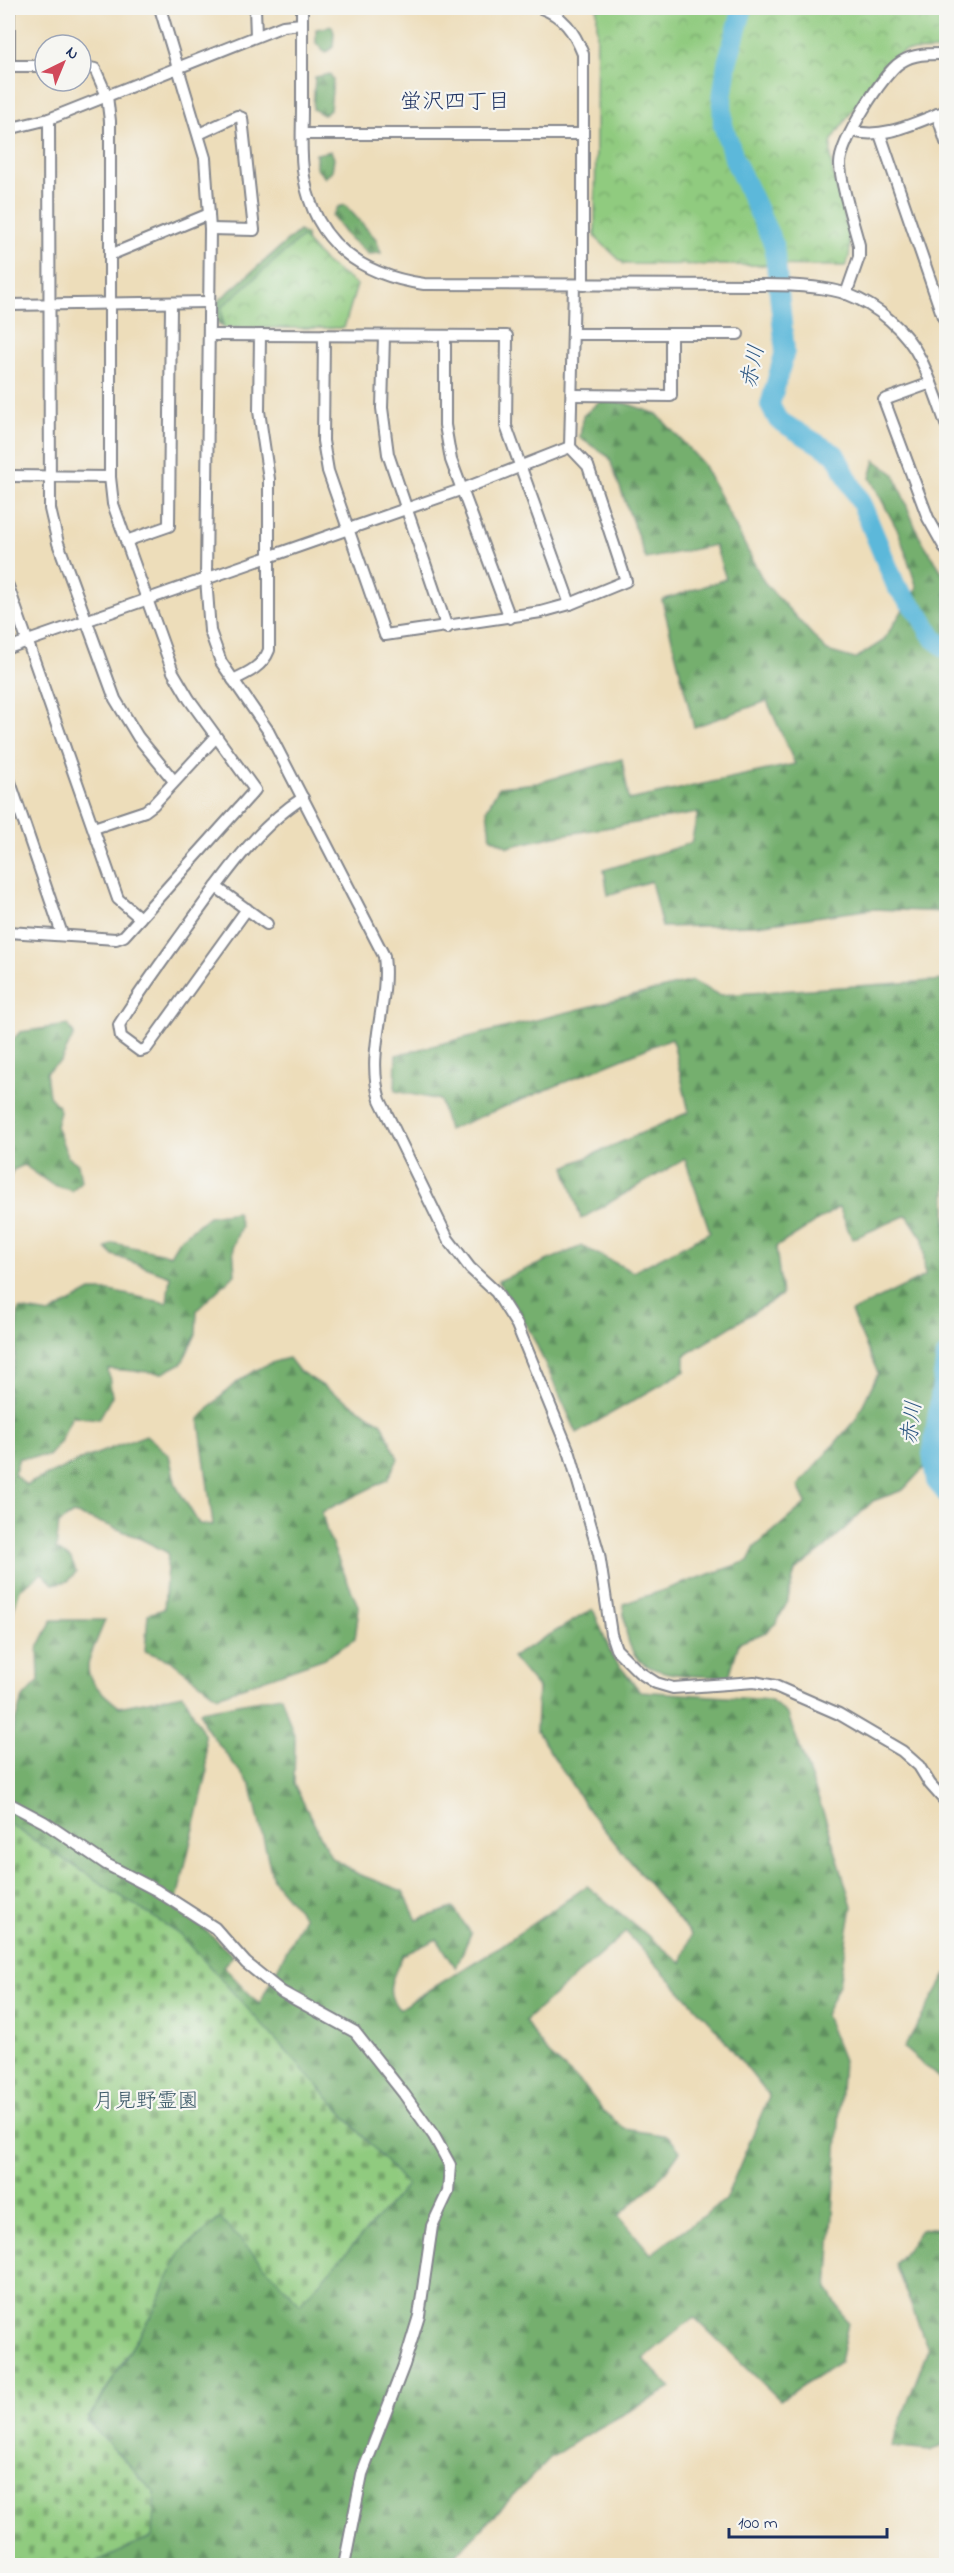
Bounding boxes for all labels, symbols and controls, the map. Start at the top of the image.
north arrow [33,33,93,93]
text: N [60,41,84,66]
district label: 蛍沢四丁目 [400,87,510,119]
water label: 赤川 [734,342,774,392]
water label: 赤川 [894,1399,932,1447]
park label: 月見野霊園 [94,2087,199,2117]
scale bar [729,2501,886,2539]
text: 100 m [738,2511,778,2537]

